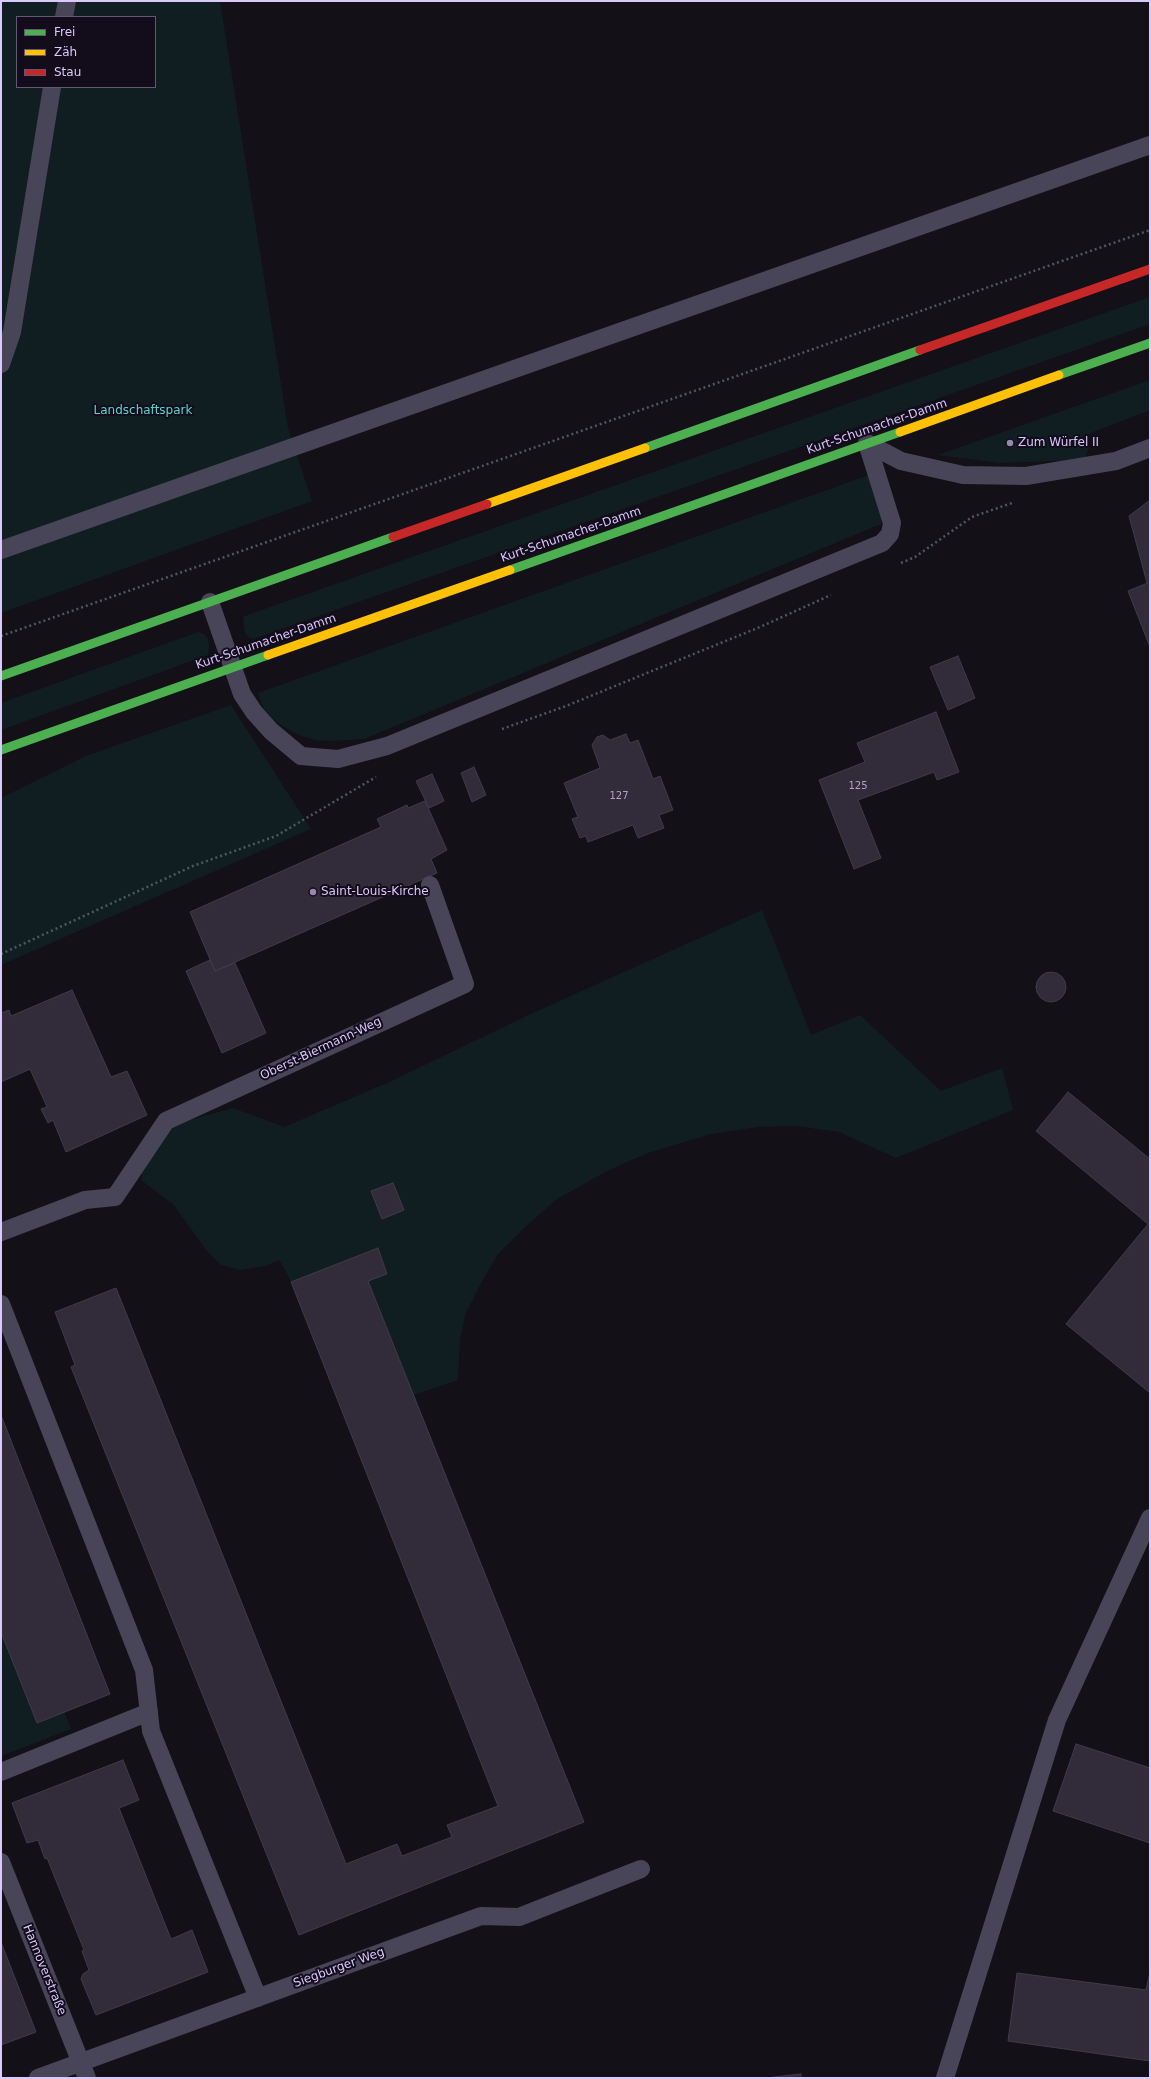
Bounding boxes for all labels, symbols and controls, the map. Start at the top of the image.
legend [16,16,156,88]
text: Frei [54,25,75,39]
text: Zäh [54,45,77,59]
text: Stau [54,65,81,79]
street label: Kurt-Schumacher-Damm [805,396,949,458]
park label: Landschaftspark [94,404,192,418]
place label: Zum Würfel II [1018,436,1099,450]
marker: Zum Würfel II [1005,438,1015,448]
street label: Kurt-Schumacher-Damm [499,504,643,566]
street label: Kurt-Schumacher-Damm [194,611,338,673]
house number: 125 [848,780,868,792]
house number: 127 [609,790,629,802]
place label: Saint-Louis-Kirche [321,885,429,899]
marker: Saint-Louis-Kirche [308,887,318,897]
street label: Oberst-Biermann-Weg [258,1015,384,1083]
street label: Hannoverstraße [19,1923,69,2017]
street label: Siegburger Weg [292,1945,386,1991]

